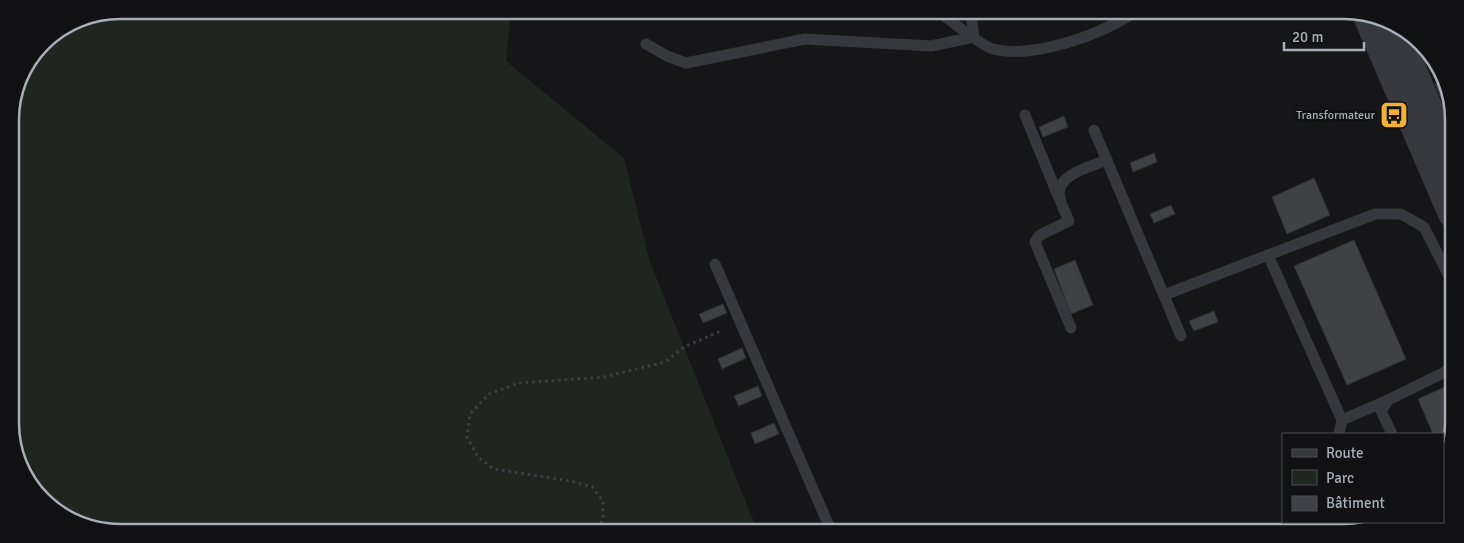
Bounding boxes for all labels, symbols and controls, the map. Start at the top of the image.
scale bar [1284,20,1364,52]
text: 20 m [1292,28,1323,46]
bus stop icon: Transformateur [1379,100,1409,130]
place label: Transformateur [1296,108,1376,123]
legend [1282,433,1444,523]
text: Route [1326,444,1363,462]
text: Parc [1326,469,1354,487]
text: Bâtiment [1326,494,1385,512]

